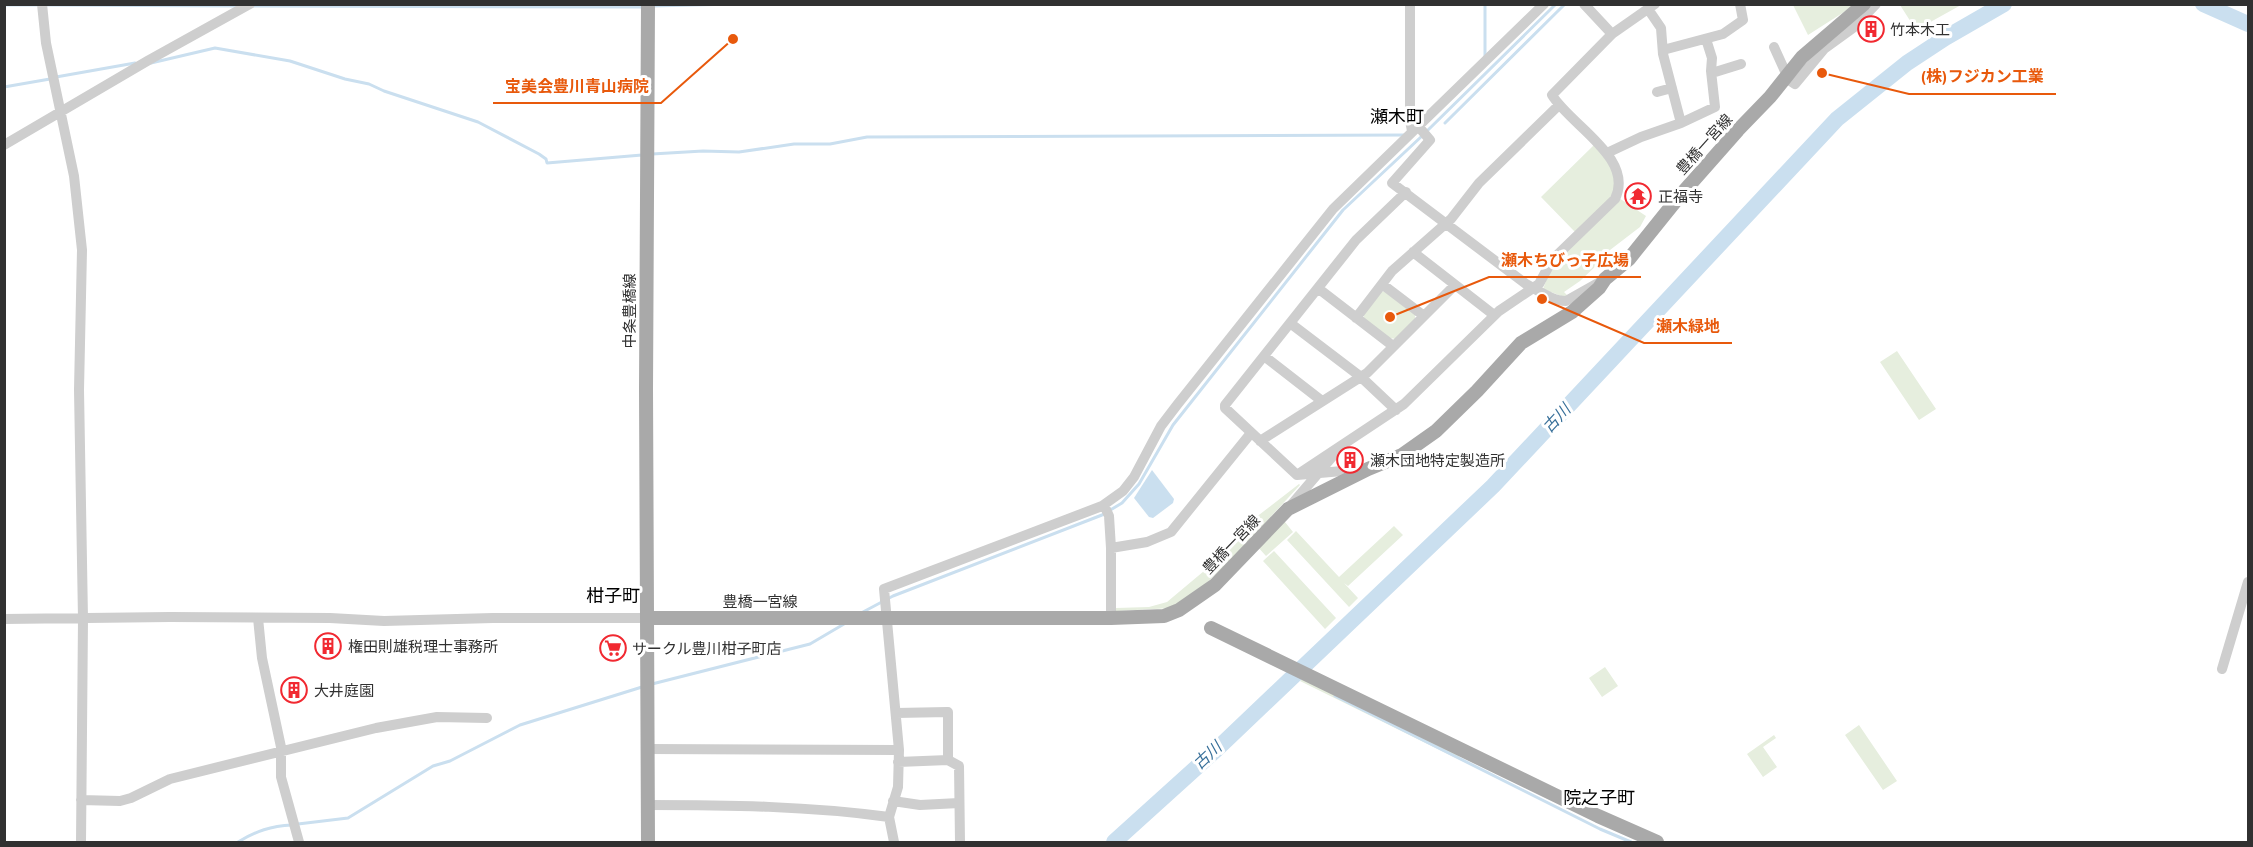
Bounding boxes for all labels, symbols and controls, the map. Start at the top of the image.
building icon: 竹本木工 [1856,14,1886,44]
place label: 竹本木工 [1890,20,1950,39]
callout: (株)フジカン工業 [1909,60,2056,94]
text: (株)フジカン工業 [1920,66,2044,86]
callout: 宝美会豊川青山病院 [493,69,661,103]
text: 宝美会豊川青山病院 [505,76,649,96]
district label: 瀬木町 [1370,105,1424,128]
street label: 豊橋一宮線 [1672,110,1736,178]
temple icon: 正福寺 [1623,181,1653,211]
place label: 正福寺 [1658,187,1703,206]
callout: 瀬木ちびっ子広場 [1489,243,1641,277]
text: 瀬木ちびっ子広場 [1501,250,1629,270]
street label: 中条豊橋線 [620,273,639,349]
callout: 瀬木緑地 [1644,309,1732,343]
text: 瀬木緑地 [1656,316,1720,336]
water label: 古川 [1538,398,1576,437]
building icon: 瀬木団地特定製造所 [1335,445,1365,475]
place label: 瀬木団地特定製造所 [1370,451,1505,470]
street label: 豊橋一宮線 [1198,510,1264,578]
district label: 柑子町 [586,584,640,607]
street label: 豊橋一宮線 [722,592,798,611]
building icon: 権田則雄税理士事務所 [313,631,343,661]
supermarket icon: サークル豊川柑子町店 [598,633,628,663]
place label: 権田則雄税理士事務所 [348,637,498,656]
place label: サークル豊川柑子町店 [632,639,782,658]
building icon: 大井庭園 [279,675,309,705]
place label: 大井庭園 [314,681,374,700]
water label: 古川 [1188,735,1227,773]
district label: 院之子町 [1563,786,1635,809]

